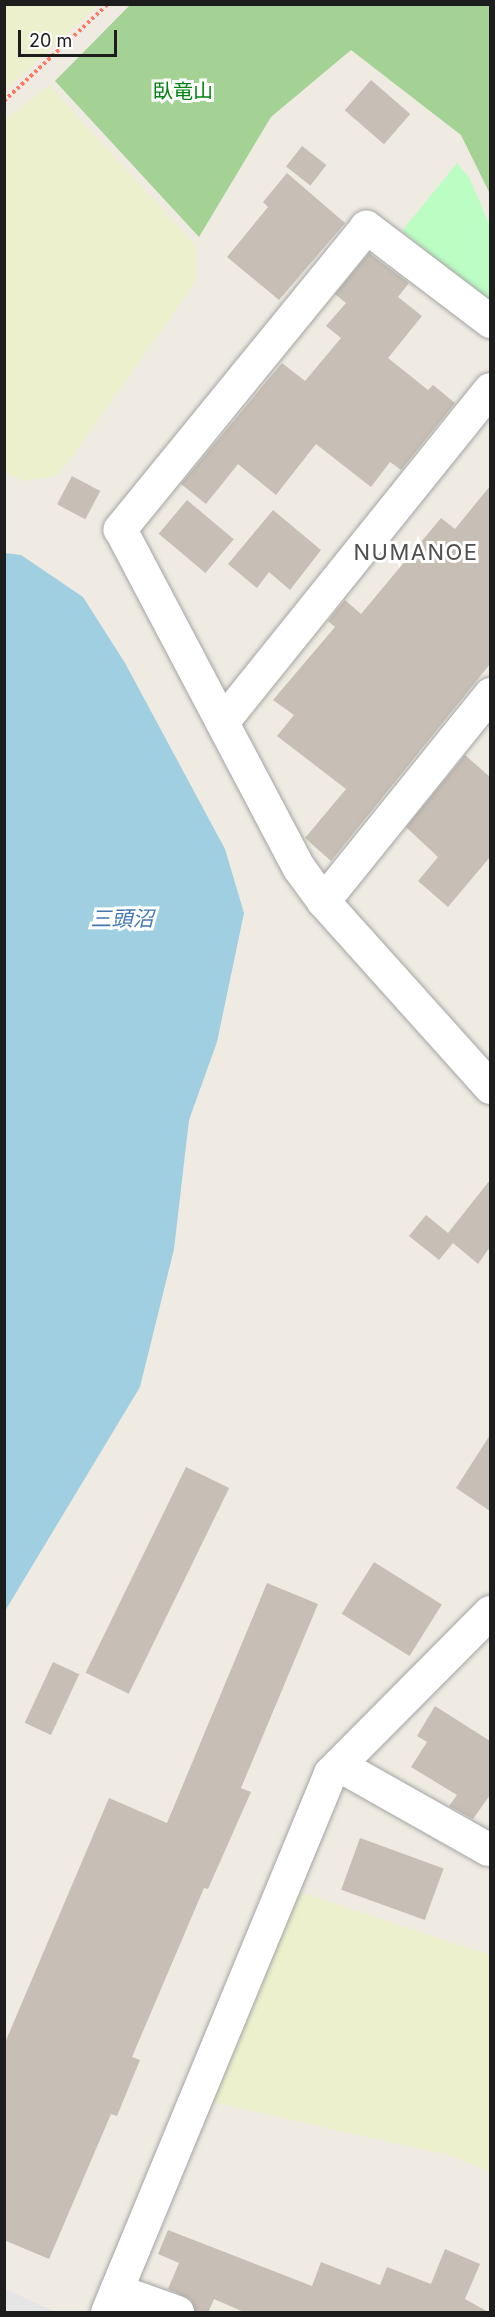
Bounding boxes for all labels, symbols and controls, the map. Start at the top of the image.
scale bar [21,18,120,56]
text: 20 m [29,30,72,51]
park label: 臥竜山 [153,79,213,103]
district label: NUMANOE [353,540,479,566]
water label: 三頭沼 [91,906,153,932]

